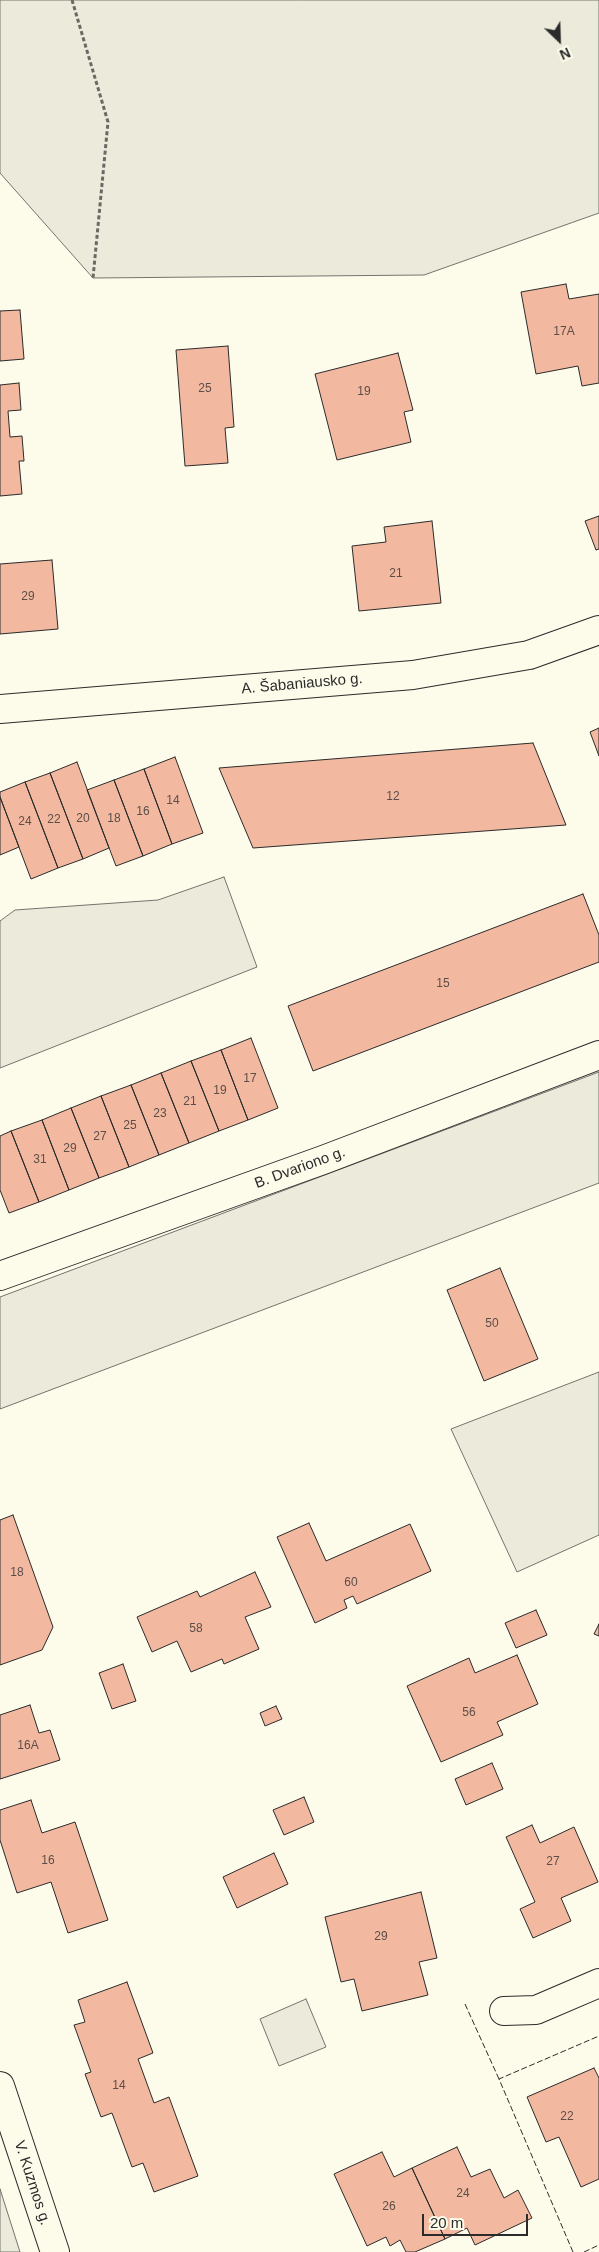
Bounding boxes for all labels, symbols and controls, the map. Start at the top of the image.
north arrow [534,15,584,65]
text: N [557,44,573,63]
house number: 17A [553,325,575,339]
house number: 25 [198,382,212,396]
house number: 19 [357,385,371,399]
house number: 21 [389,567,403,581]
house number: 29 [21,590,35,604]
street label: A. Šabaniausko g. [241,670,363,698]
house number: 12 [386,790,400,804]
house number: 14 [166,794,180,808]
house number: 16 [136,805,150,819]
house number: 20 [76,812,90,826]
house number: 18 [107,812,121,826]
house number: 22 [47,813,61,827]
house number: 24 [18,815,32,829]
house number: 15 [436,977,450,991]
house number: 17 [243,1072,257,1086]
house number: 19 [213,1084,227,1098]
house number: 21 [183,1095,197,1109]
house number: 23 [153,1107,167,1121]
house number: 25 [123,1119,137,1133]
house number: 27 [93,1130,107,1144]
house number: 29 [63,1142,77,1156]
street label: B. Dvariono g. [252,1143,348,1193]
house number: 31 [33,1153,47,1167]
house number: 50 [485,1317,499,1331]
house number: 18 [10,1566,24,1580]
house number: 60 [344,1576,358,1590]
house number: 58 [189,1622,203,1636]
house number: 56 [462,1706,476,1720]
house number: 16A [17,1739,39,1753]
house number: 16 [41,1854,55,1868]
house number: 27 [546,1855,560,1869]
house number: 29 [374,1930,388,1944]
house number: 14 [112,2079,126,2093]
house number: 22 [560,2110,574,2124]
street label: V. Kuzmos g. [10,2138,54,2228]
house number: 24 [456,2187,470,2201]
house number: 26 [382,2200,396,2214]
scale bar [424,2204,530,2236]
text: 20 m [430,2214,463,2231]

